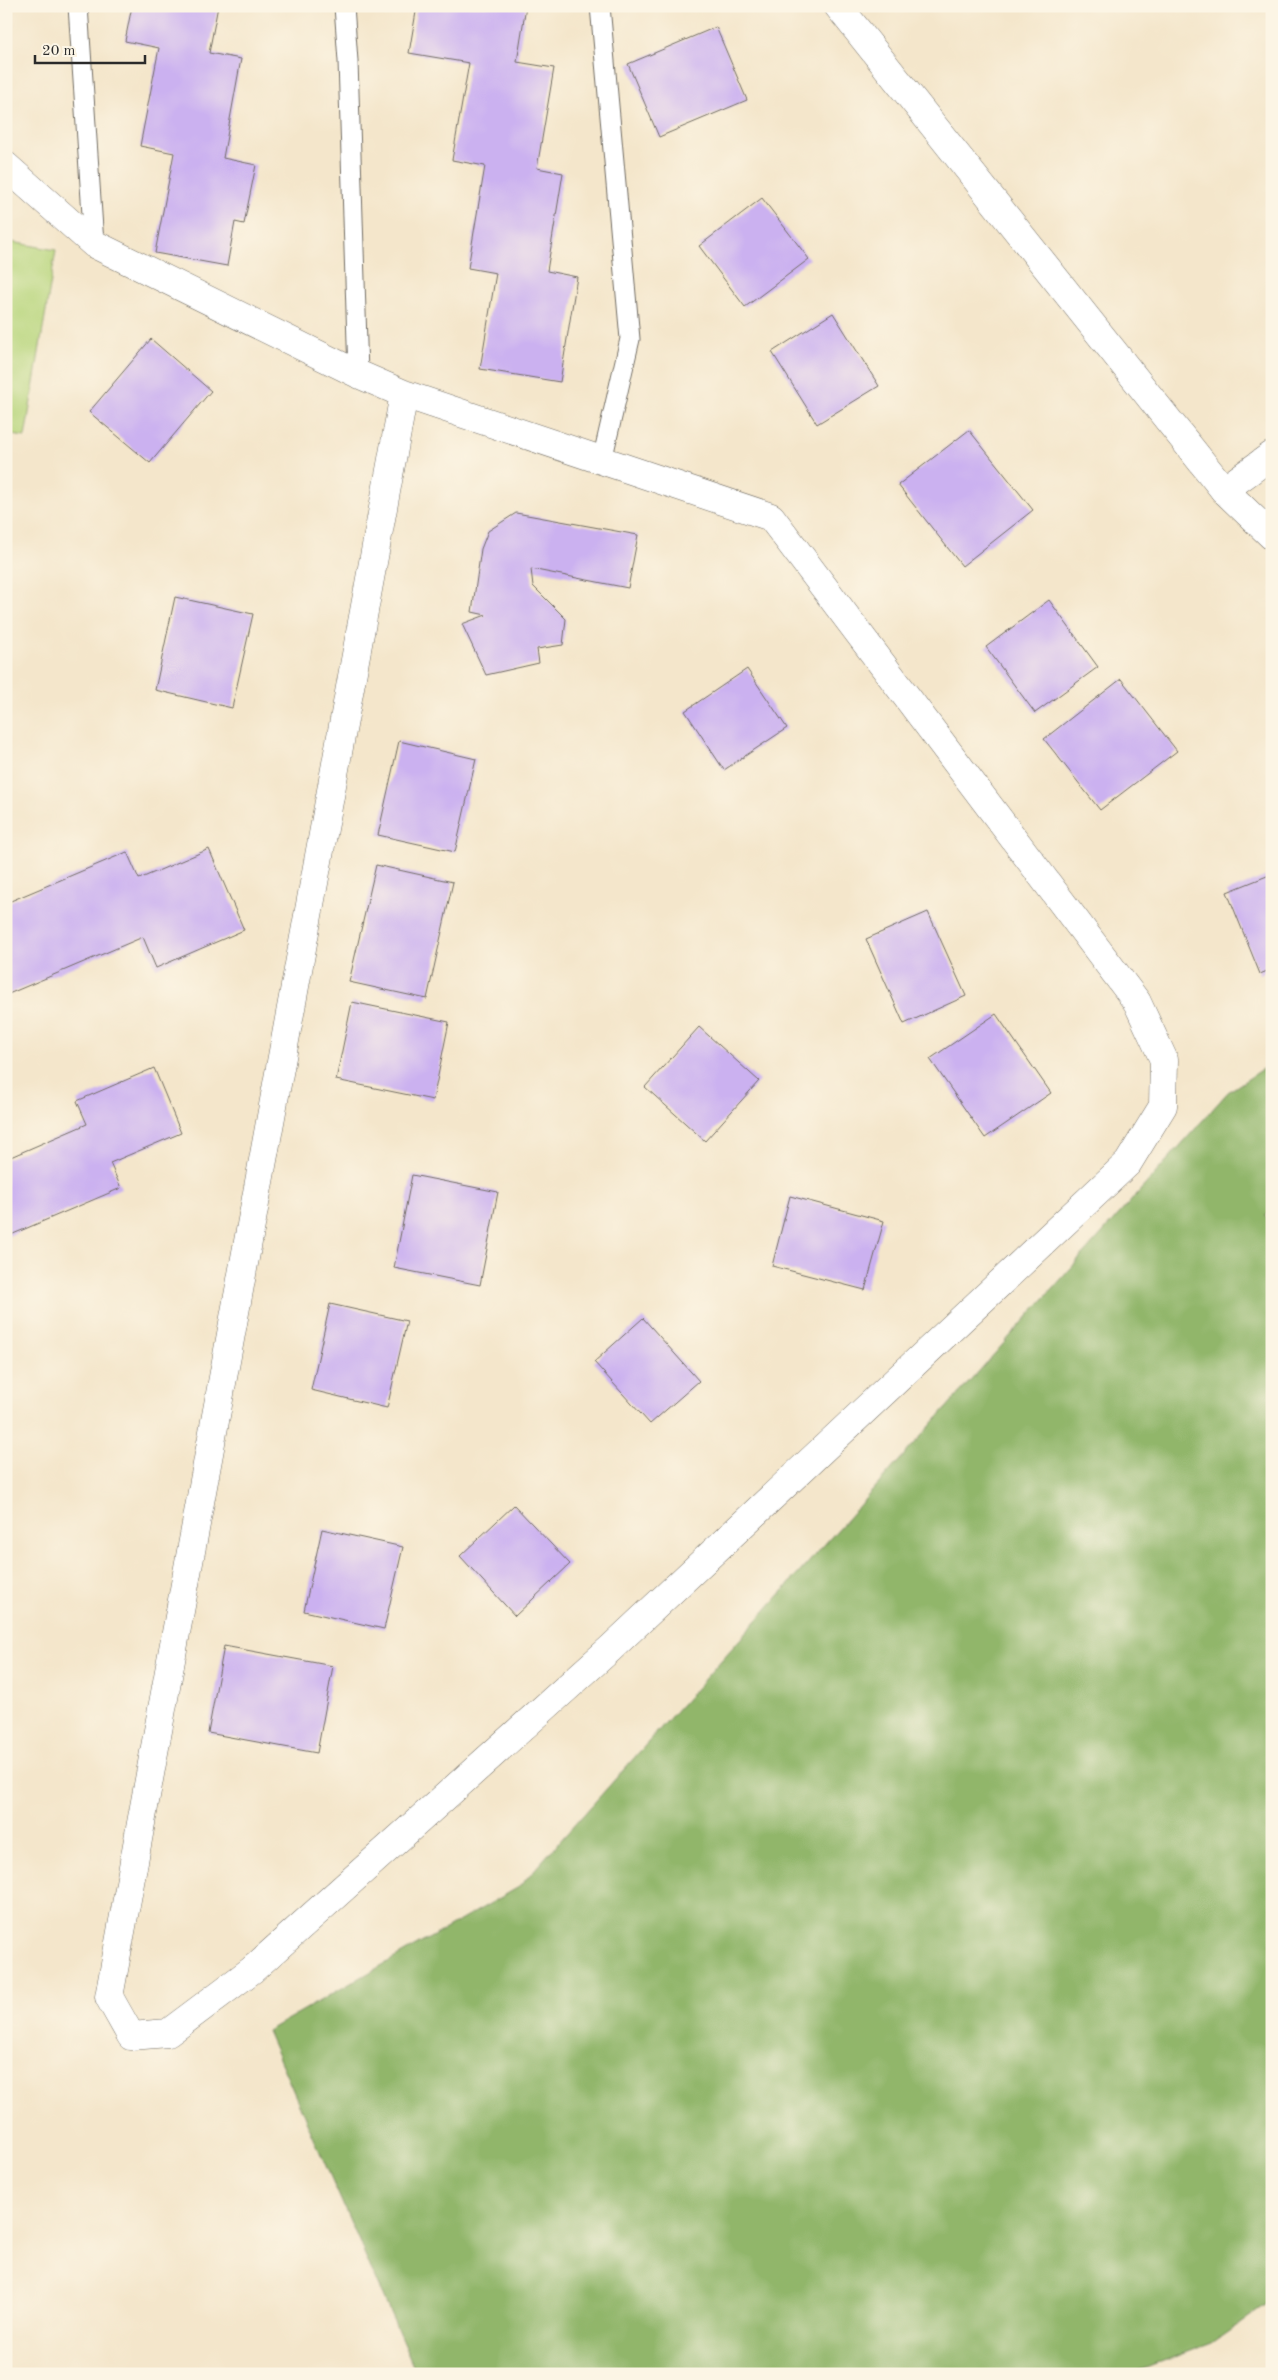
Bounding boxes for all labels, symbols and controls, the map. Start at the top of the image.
scale bar [35,32,145,64]
text: 20 m [42,44,76,59]

